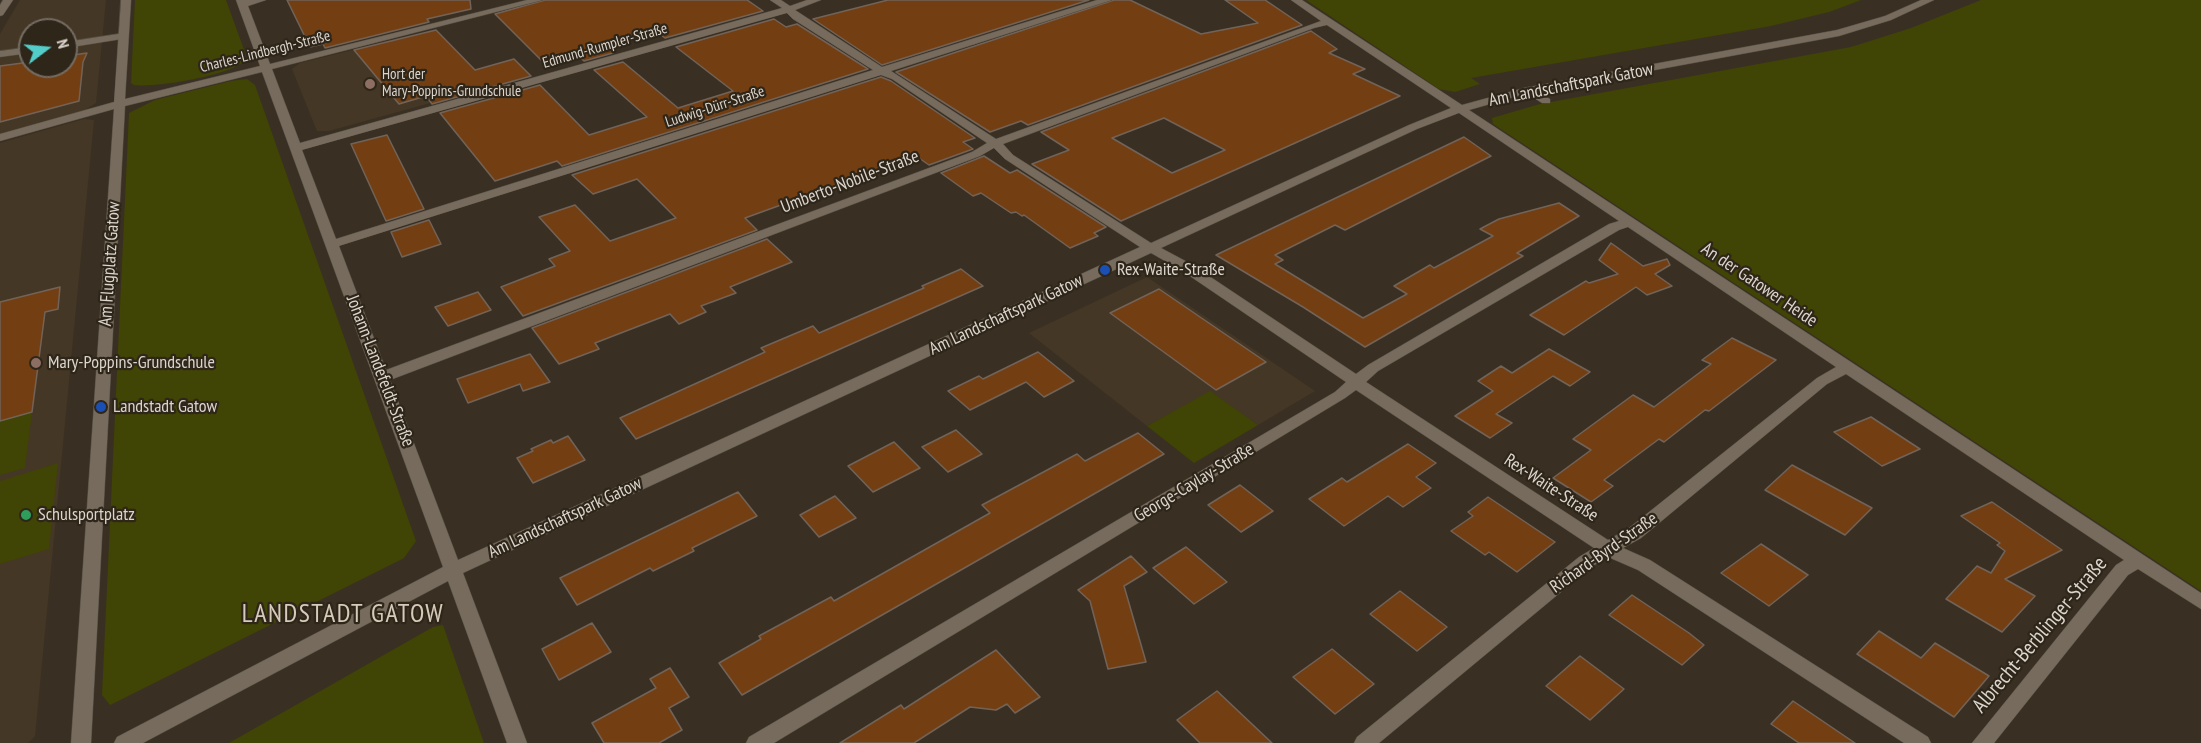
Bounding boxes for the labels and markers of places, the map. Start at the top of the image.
place label: Hort der Mary-Poppins-Grundschule [382,66,521,101]
marker: Hort der Mary-Poppins-Grundschule [363,77,377,91]
place label: Rex-Waite-Straße [1117,259,1225,281]
marker: Rex-Waite-Straße [1098,263,1112,277]
place label: Mary-Poppins-Grundschule [48,352,215,374]
marker: Mary-Poppins-Grundschule [29,356,43,370]
place label: Landstadt Gatow [113,396,217,418]
marker: Landstadt Gatow [94,400,108,414]
place label: Schulsportplatz [38,504,135,526]
marker: Schulsportplatz [19,508,33,522]

